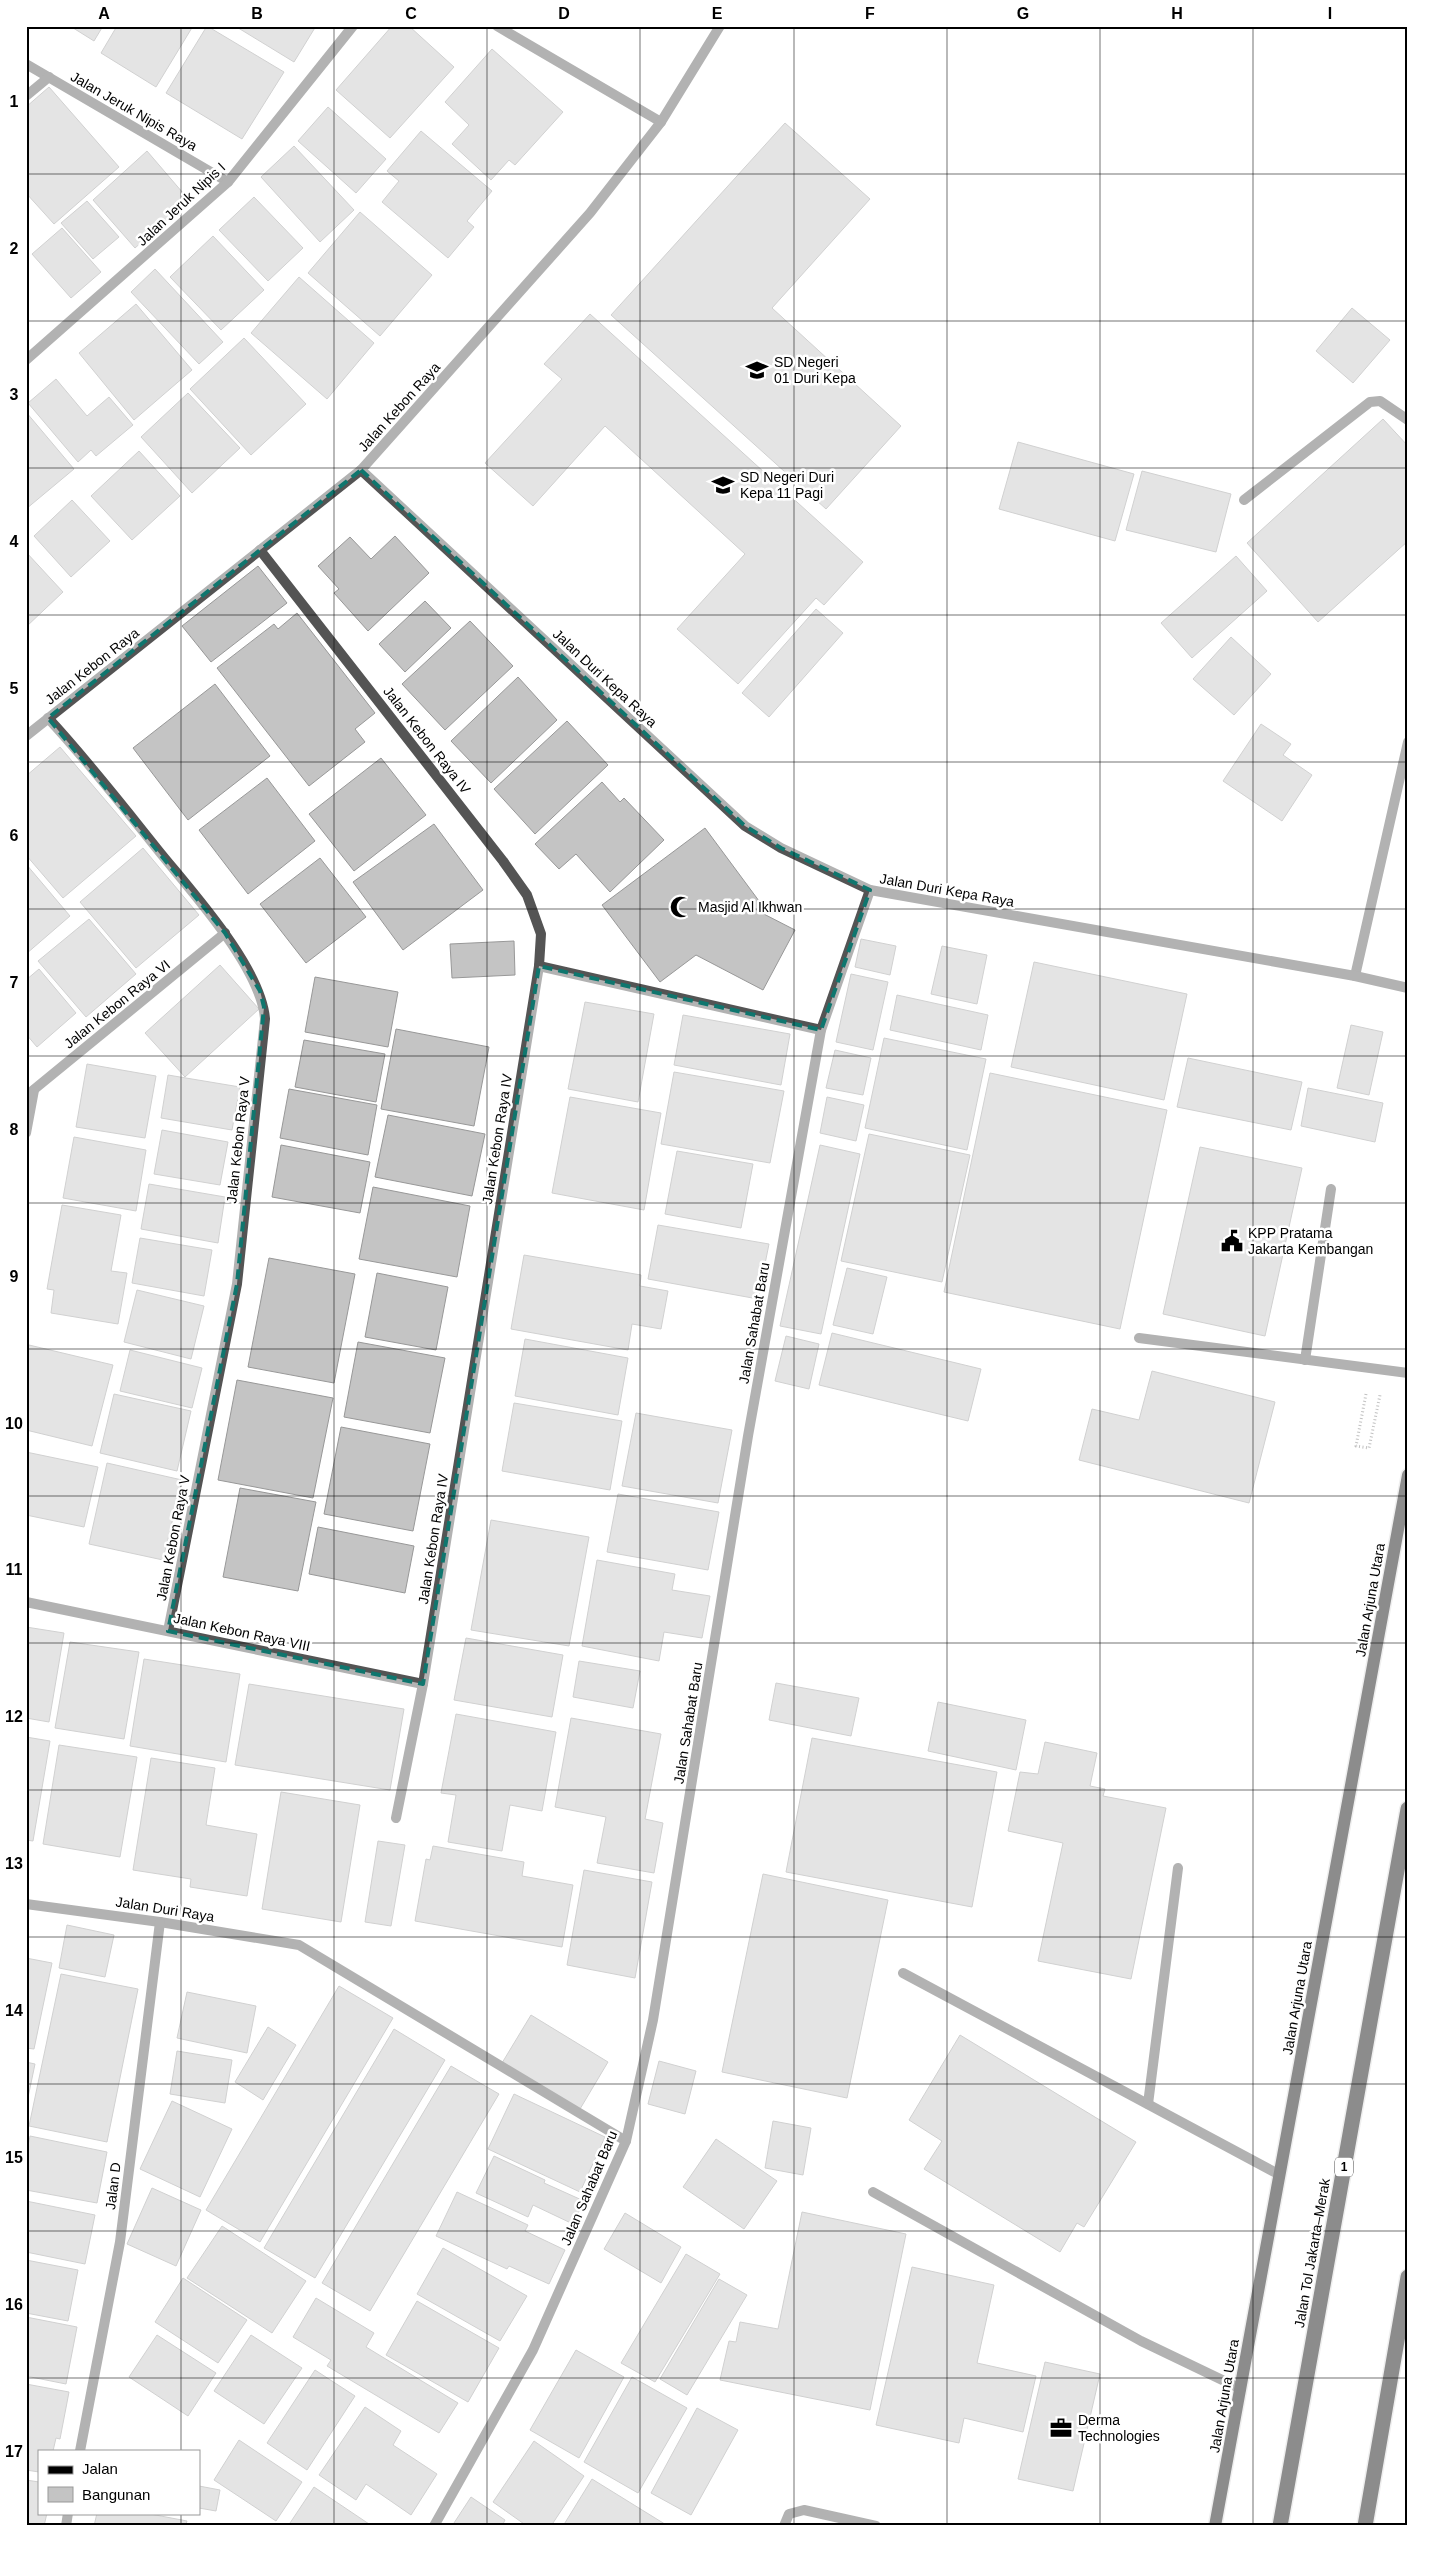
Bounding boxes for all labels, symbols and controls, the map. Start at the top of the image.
text: A [98,5,110,22]
text: B [251,5,263,22]
text: C [405,5,417,22]
text: D [558,5,570,22]
text: E [712,5,723,22]
text: F [865,5,875,22]
text: G [1017,5,1029,22]
text: H [1171,5,1183,22]
text: I [1328,5,1332,22]
street label: Jalan Jeruk Nipis Raya [68,68,200,154]
text: 1 [10,93,19,110]
street label: Jalan Jeruk Nipis I [134,159,228,249]
text: 2 [10,240,19,257]
place label: SD Negeri 01 Duri Kepa [774,354,856,386]
school or university icon: SD Negeri 01 Duri Kepa [744,357,770,383]
street label: Jalan Kebon Raya [355,359,443,455]
text: 3 [10,386,19,403]
place label: SD Negeri Duri Kepa 11 Pagi [740,469,834,501]
school or university icon: SD Negeri Duri Kepa 11 Pagi [710,472,736,498]
text: 4 [10,533,19,550]
street label: Jalan Kebon Raya [42,624,142,708]
street label: Jalan Duri Kepa Raya [550,626,660,730]
text: 5 [10,680,19,697]
street label: Jalan Kebon Raya IV [380,683,474,797]
text: 6 [10,827,19,844]
street label: Jalan Duri Kepa Raya [879,870,1016,910]
mosque icon: Masjid Al Ikhwan [668,894,694,920]
place label: Masjid Al Ikhwan [698,899,802,915]
street label: Jalan Kebon Raya VI [61,956,173,1052]
text: 7 [10,974,19,991]
street label: Jalan Kebon Raya IV [479,1072,515,1205]
street label: Jalan Kebon Raya V [223,1075,253,1204]
text: 8 [10,1121,19,1138]
place label: KPP Pratama Jakarta Kembangan [1248,1225,1373,1257]
public building icon: KPP Pratama Jakarta Kembangan [1219,1228,1245,1254]
street label: Jalan Sahabat Baru [735,1261,773,1385]
text: 9 [10,1268,19,1285]
text: 10 [5,1415,23,1432]
street label: Jalan Kebon Raya IV [415,1472,451,1605]
street label: Jalan Kebon Raya V [153,1473,193,1602]
street label: Jalan Arjuna Utara [1352,1542,1388,1658]
text: 11 [6,1561,23,1578]
street label: Jalan Kebon Raya VIII [172,1610,312,1654]
street label: Jalan Sahabat Baru [670,1661,706,1785]
text: 12 [5,1708,23,1725]
text: 13 [5,1855,23,1872]
street label: Jalan Duri Raya [115,1893,216,1925]
street label: Jalan Arjuna Utara [1279,1940,1315,2056]
text: 14 [5,2002,23,2019]
street label: Jalan Sahabat Baru [558,2128,620,2248]
text: 15 [5,2149,23,2166]
road number: 1 [1335,2158,1353,2176]
street label: Jalan D [102,2161,124,2211]
street label: Jalan Tol Jakarta–Merak [1291,2176,1333,2329]
text: 16 [5,2296,23,2313]
street label: Jalan Arjuna Utara [1206,2338,1242,2454]
place label: Derma Technologies [1078,2412,1160,2444]
office icon: Derma Technologies [1048,2415,1074,2441]
text: 17 [5,2443,23,2460]
legend [38,2450,200,2514]
text: Jalan [82,2460,118,2477]
text: Bangunan [82,2486,150,2503]

